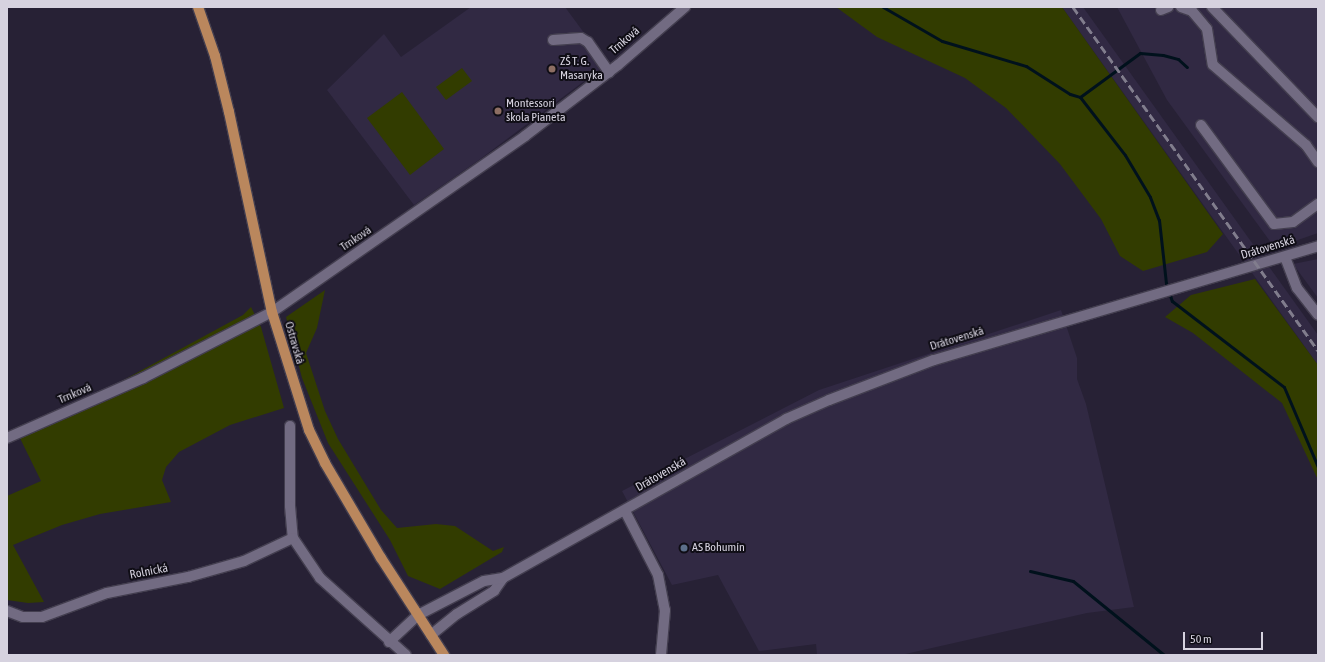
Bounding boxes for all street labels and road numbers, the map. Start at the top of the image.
street label: Trnková [607,24,643,58]
street label: Trnková [338,223,374,255]
street label: Drátovenská [1239,233,1297,263]
street label: Ostravská [281,320,307,366]
street label: Drátovenská [928,324,986,354]
street label: Trnková [56,381,94,407]
street label: Drátovenská [633,455,689,495]
street label: Rolnická [129,561,169,583]

